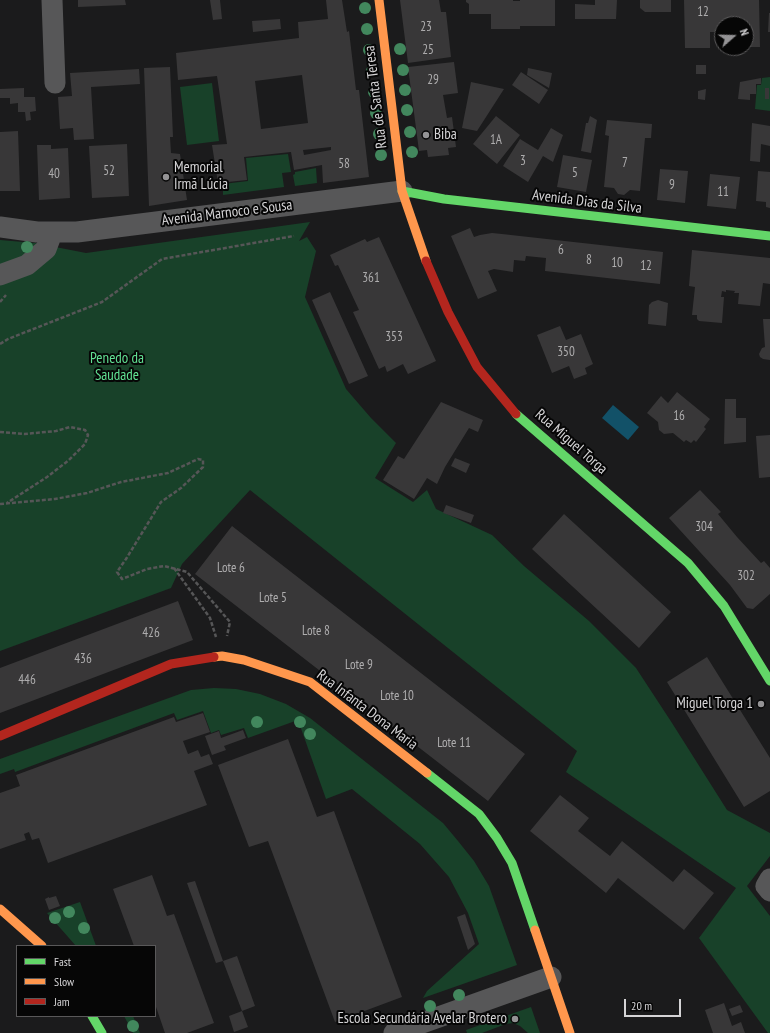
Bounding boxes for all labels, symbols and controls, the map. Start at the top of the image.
house number: 12 [697,4,709,20]
north arrow [714,16,754,56]
house number: 23 [420,19,432,35]
text: N [737,27,752,37]
house number: 25 [422,42,434,58]
street label: Rua de Santa Teresa [361,44,391,150]
house number: 29 [427,72,439,88]
place label: Biba [434,126,457,144]
marker: Biba [421,130,431,140]
house number: 1A [490,132,502,148]
house number: 3 [520,153,526,169]
house number: 7 [622,155,628,171]
house number: 58 [338,156,350,172]
place label: Memorial Irmã Lúcia [174,159,228,194]
house number: 52 [103,163,115,179]
house number: 5 [572,165,578,181]
house number: 40 [48,166,60,182]
marker: Memorial Irmã Lúcia [161,172,171,182]
house number: 9 [669,177,675,193]
house number: 11 [717,184,729,200]
street label: Avenida Dias da Silva [531,186,643,218]
street label: Avenida Marnoco e Sousa [161,196,293,230]
house number: 6 [558,242,564,258]
house number: 8 [586,252,592,268]
house number: 10 [611,255,623,271]
house number: 12 [640,258,652,274]
house number: 361 [362,270,380,286]
house number: 353 [385,329,403,345]
house number: 350 [557,344,575,360]
park label: Penedo da Saudade [90,350,144,385]
street label: Rua Miguel Torga [531,406,611,478]
house number: 16 [673,408,685,424]
house number: 304 [695,519,713,535]
house number: Lote 6 [217,560,245,576]
house number: 302 [737,568,755,584]
house number: Lote 5 [259,590,287,606]
house number: Lote 8 [302,623,330,639]
house number: 426 [142,625,160,641]
house number: 436 [74,651,92,667]
house number: Lote 9 [345,657,373,673]
street label: Rua Infanta Dona Maria [313,666,421,754]
house number: 446 [18,672,36,688]
house number: Lote 10 [380,688,414,704]
place label: Miguel Torga 1 [676,695,753,713]
marker: Miguel Torga 1 [756,699,766,709]
house number: Lote 11 [437,735,471,751]
legend [16,945,156,1017]
text: Fast [54,954,71,969]
text: Slow [54,974,74,989]
scale bar [626,991,683,1017]
text: Jam [54,994,70,1009]
text: 20 m [631,998,652,1013]
place label: Escola Secundária Avelar Brotero [337,1010,507,1028]
marker: Escola Secundária Avelar Brotero [510,1014,520,1024]

